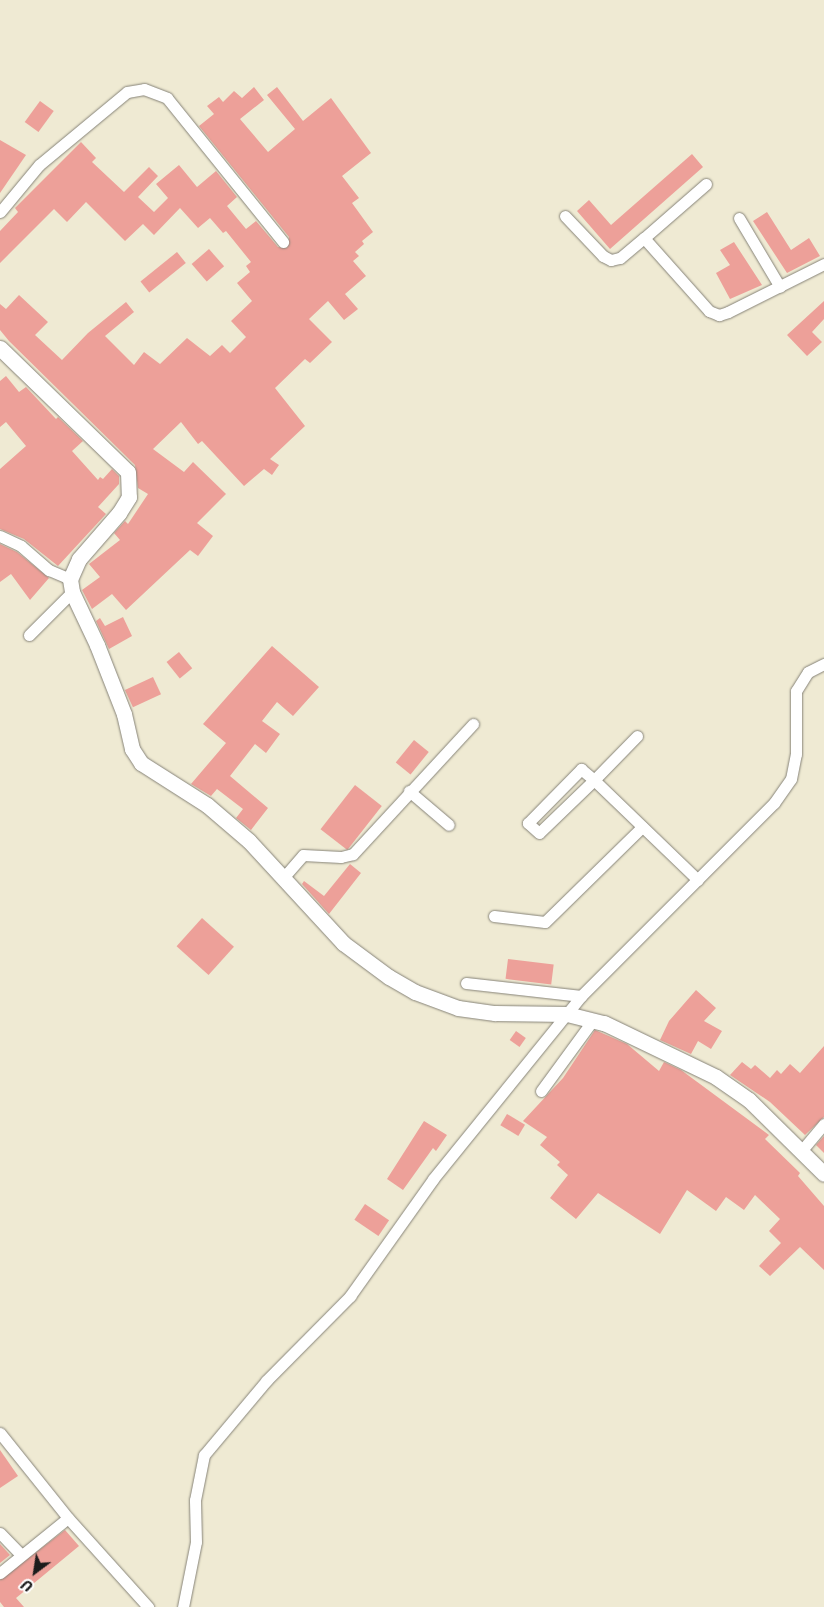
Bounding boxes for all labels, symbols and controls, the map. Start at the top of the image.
north arrow [10,1547,60,1597]
text: U [17,1572,37,1598]

